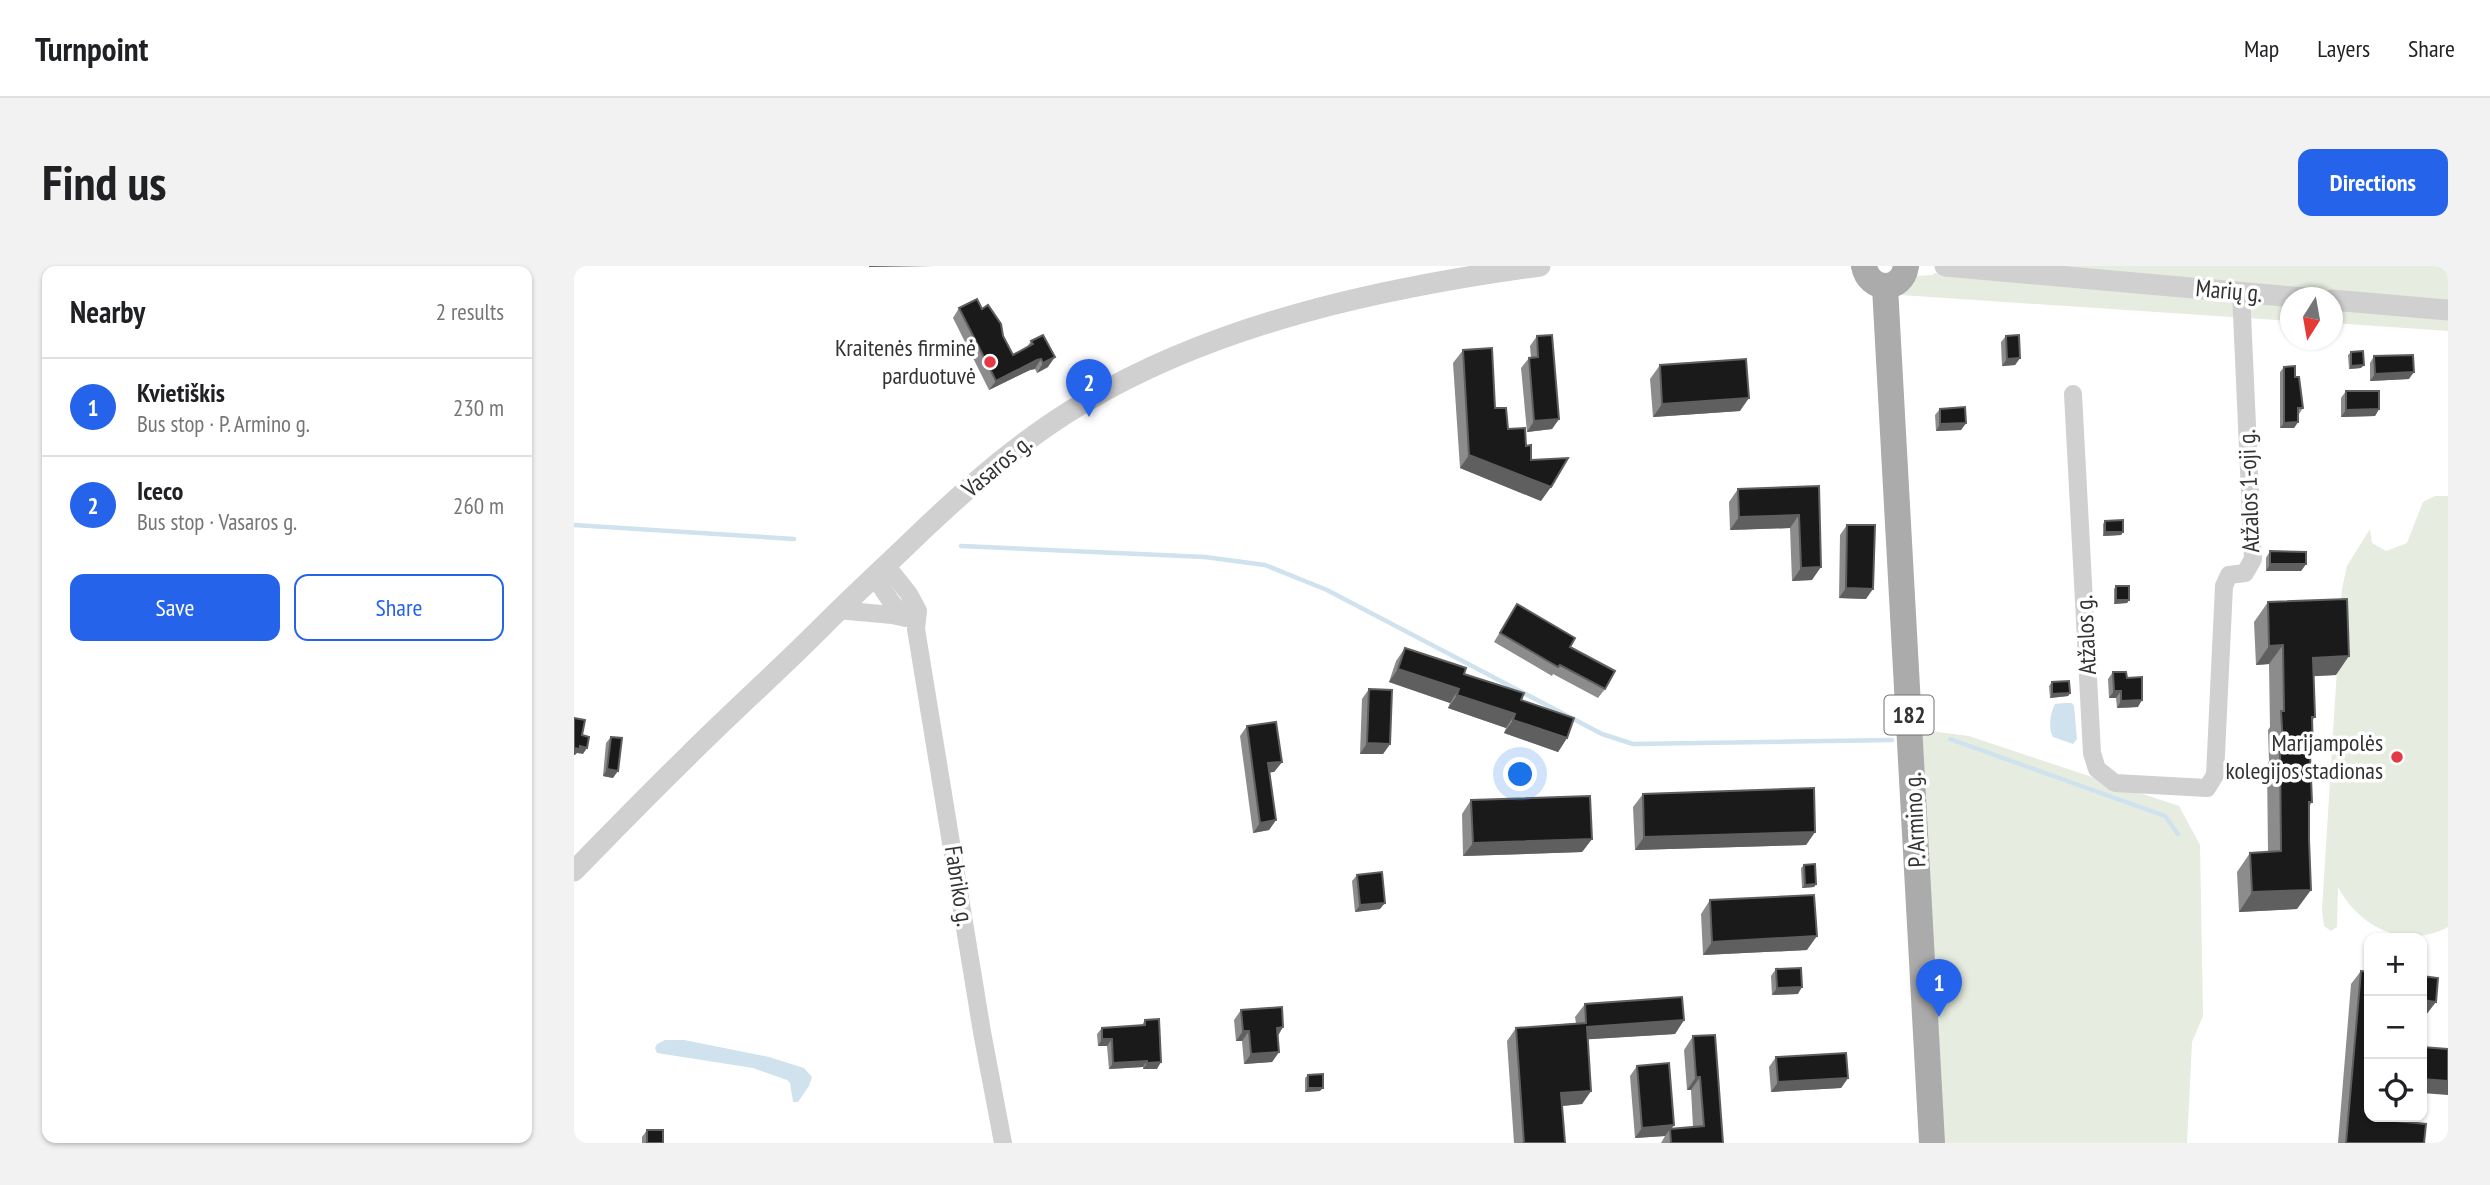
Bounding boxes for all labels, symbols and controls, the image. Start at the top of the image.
text: Turnpoint [35,27,148,70]
text: Map [2244,33,2279,64]
text: Layers [2317,33,2370,64]
text: Share [2408,33,2455,64]
button: Directions [2298,149,2448,216]
text: Find us [42,150,166,214]
street label: Marių g. [2194,272,2264,309]
north arrow [2280,287,2343,350]
text: Nearby [70,292,145,331]
text: 2 results [436,297,504,326]
place label: Kraitenės firminė parduotuvė [835,332,976,391]
marker: Kraitenės firminė parduotuvė [982,354,998,370]
pin: 2 [1066,359,1112,417]
text: Kvietiškis [137,376,225,409]
text: 1 [88,393,99,422]
text: 230 m [453,393,504,422]
text: Bus stop · P. Armino g. [137,409,310,438]
street label: Vasaros g. [954,427,1038,505]
street label: Atžalos 1-oji g. [2231,429,2266,553]
text: Iceco [137,474,183,507]
text: 2 [88,491,99,520]
text: 260 m [453,491,504,520]
text: Bus stop · Vasaros g. [137,507,297,536]
button: Save [70,574,280,641]
button: Share [294,574,504,641]
street label: Atžalos g. [2068,594,2103,676]
road number: 182 [1884,696,1934,734]
place label: Marijampolės kolegijos stadionas [2225,727,2383,786]
marker: Marijampolės kolegijos stadionas [2389,749,2405,765]
your location [1503,757,1537,791]
street label: P. Armino g. [1897,772,1932,868]
street label: Fabriko g. [938,844,981,928]
map controls [2364,933,2427,1122]
button: + [2364,933,2427,996]
pin: 1 [1916,959,1962,1017]
button: − [2364,996,2427,1059]
button: locate [2364,1059,2427,1122]

